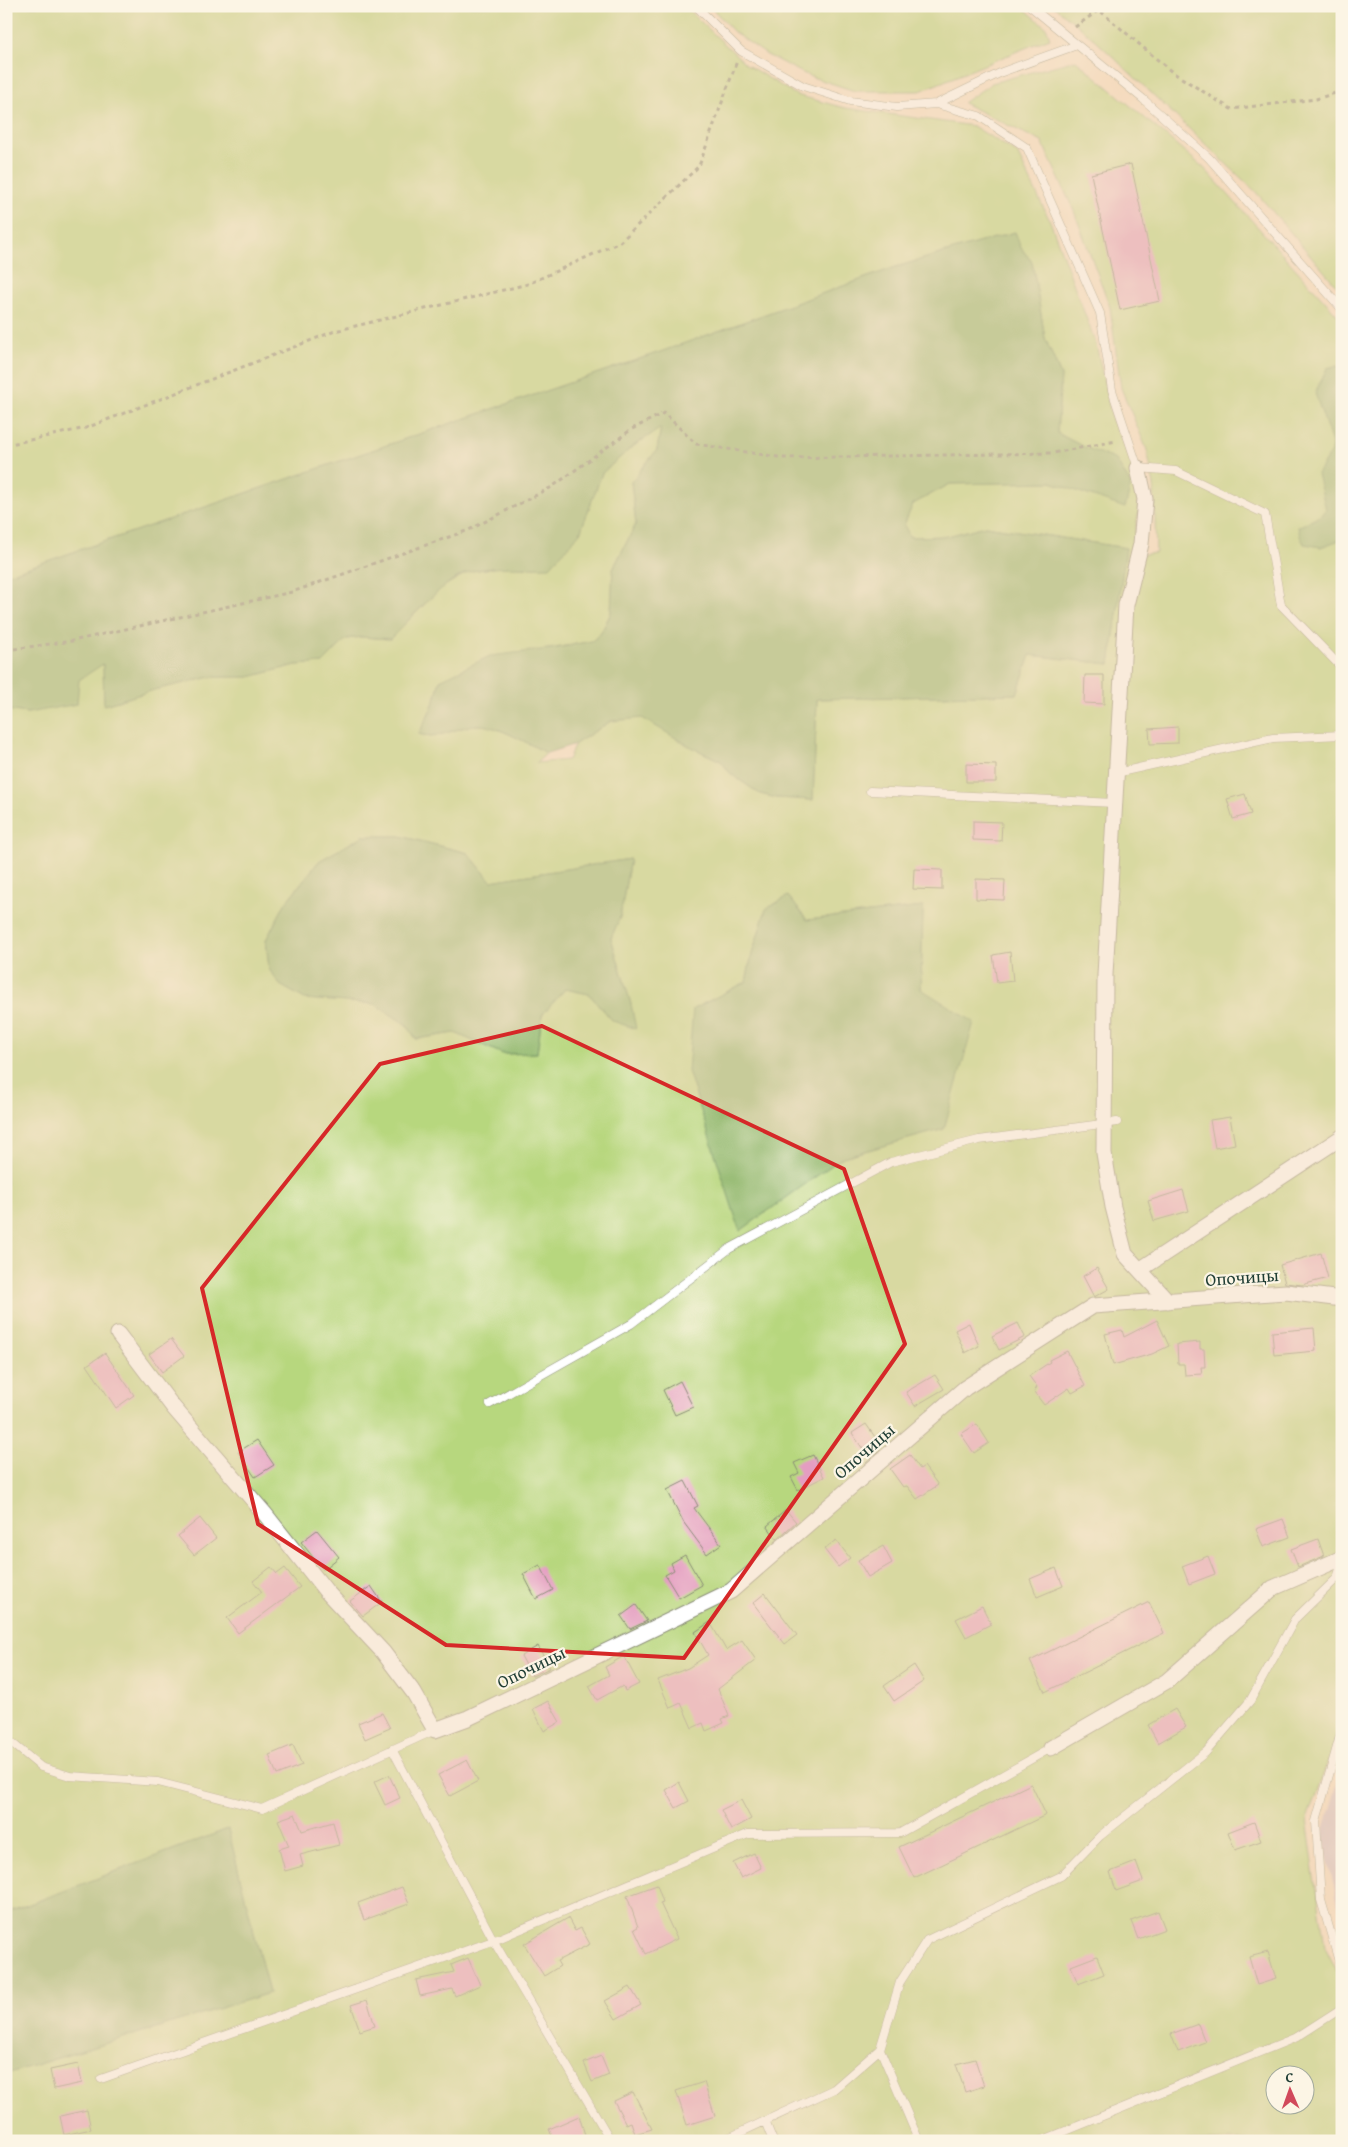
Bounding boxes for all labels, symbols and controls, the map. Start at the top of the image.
street label: Опочицы [1204,1261,1280,1293]
street label: Опочицы [827,1416,901,1485]
street label: Опочицы [492,1639,570,1695]
north arrow [1266,2064,1316,2114]
text: С [1285,2067,1294,2087]

